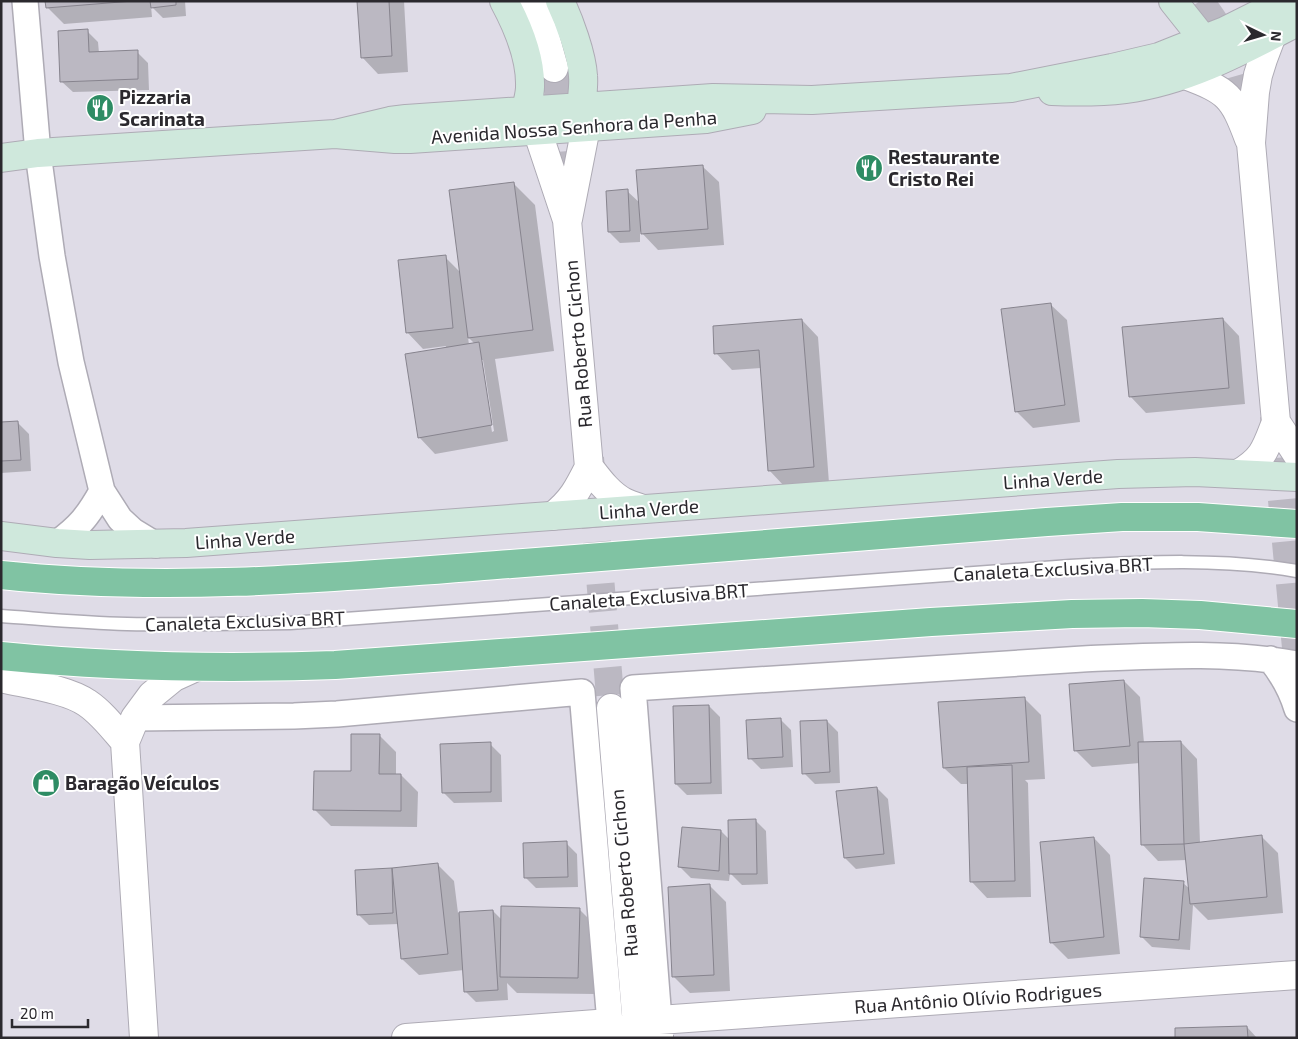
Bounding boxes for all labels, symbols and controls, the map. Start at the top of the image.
north arrow [1238,10,1288,60]
text: N [1268,30,1285,42]
place label: Pizzaria Scarinata [119,85,205,130]
restaurant icon: Pizzaria Scarinata [85,93,115,123]
street label: Avenida Nossa Senhora da Penha [430,105,718,148]
place label: Restaurante Cristo Rei [888,145,1000,190]
restaurant icon: Restaurante Cristo Rei [854,153,884,183]
street label: Rua Roberto Cichon [559,259,596,429]
street label: Linha Verde [1002,464,1104,493]
street label: Linha Verde [598,494,700,523]
street label: Linha Verde [194,524,296,553]
street label: Canaleta Exclusiva BRT [952,552,1153,585]
street label: Canaleta Exclusiva BRT [548,578,750,615]
street label: Canaleta Exclusiva BRT [145,606,345,635]
shop icon: Baragão Veículos [31,768,61,798]
place label: Baragão Veículos [65,771,219,794]
street label: Rua Roberto Cichon [605,788,642,958]
street label: Rua Antônio Olívio Rodrigues [853,977,1103,1018]
scale bar [12,996,89,1028]
text: 20 m [20,1004,54,1022]

